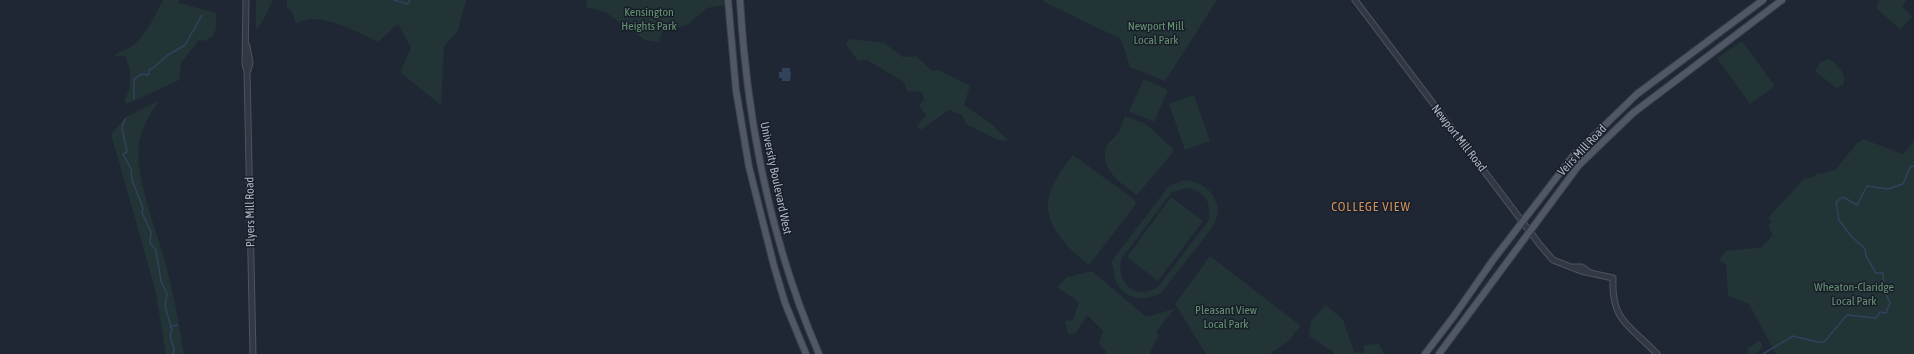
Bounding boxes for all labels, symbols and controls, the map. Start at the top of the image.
park label: Kensington Heights Park [621,5,677,33]
park label: Newport Mill Local Park [1128,19,1185,47]
street label: Newport Mill Road [1429,102,1489,174]
street label: University Boulevard West [757,120,795,236]
street label: Veirs Mill Road [1555,122,1609,178]
street label: Plyers Mill Road [242,177,258,247]
district label: COLLEGE VIEW [1331,199,1411,214]
park label: Wheaton-Claridge Local Park [1814,280,1894,308]
park label: Pleasant View Local Park [1195,303,1257,331]

